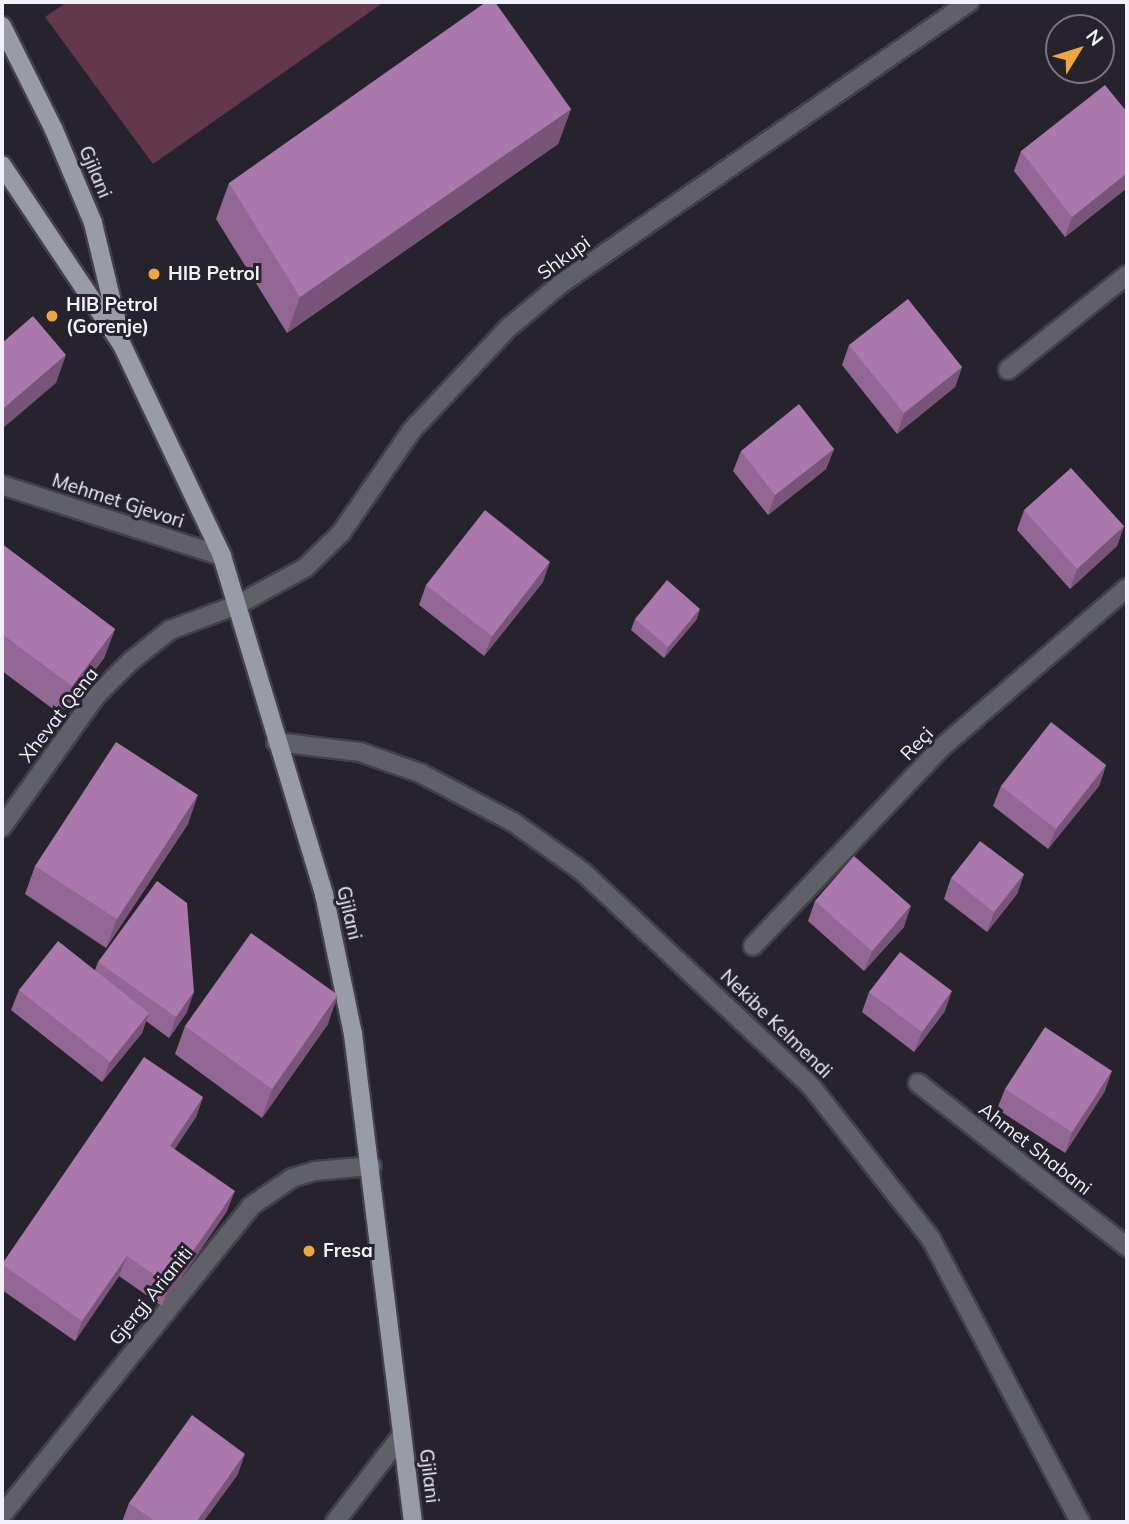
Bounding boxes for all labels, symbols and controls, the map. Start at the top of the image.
north arrow [1045,14,1115,84]
text: N [1081,24,1109,50]
street label: Gjilani [74,142,116,202]
street label: Shkupi [533,231,595,285]
place label: HIB Petrol [168,263,260,285]
marker: HIB Petrol [146,266,162,282]
place label: HIB Petrol (Gorenje) [66,294,158,338]
marker: HIB Petrol (Gorenje) [44,308,60,324]
street label: Mehmet Gjevori [49,469,187,533]
street label: Xhevat Qena [15,663,103,767]
street label: Reçi [896,723,938,765]
street label: Gjilani [332,884,366,942]
street label: Nekibe Kelmendi [715,965,837,1083]
street label: Ahmet Shabani [974,1098,1096,1200]
place label: Fresa [323,1240,373,1262]
street label: Gjergj Arianiti [104,1242,198,1350]
marker: Fresa [301,1243,317,1259]
street label: Gjilani [414,1448,444,1504]

